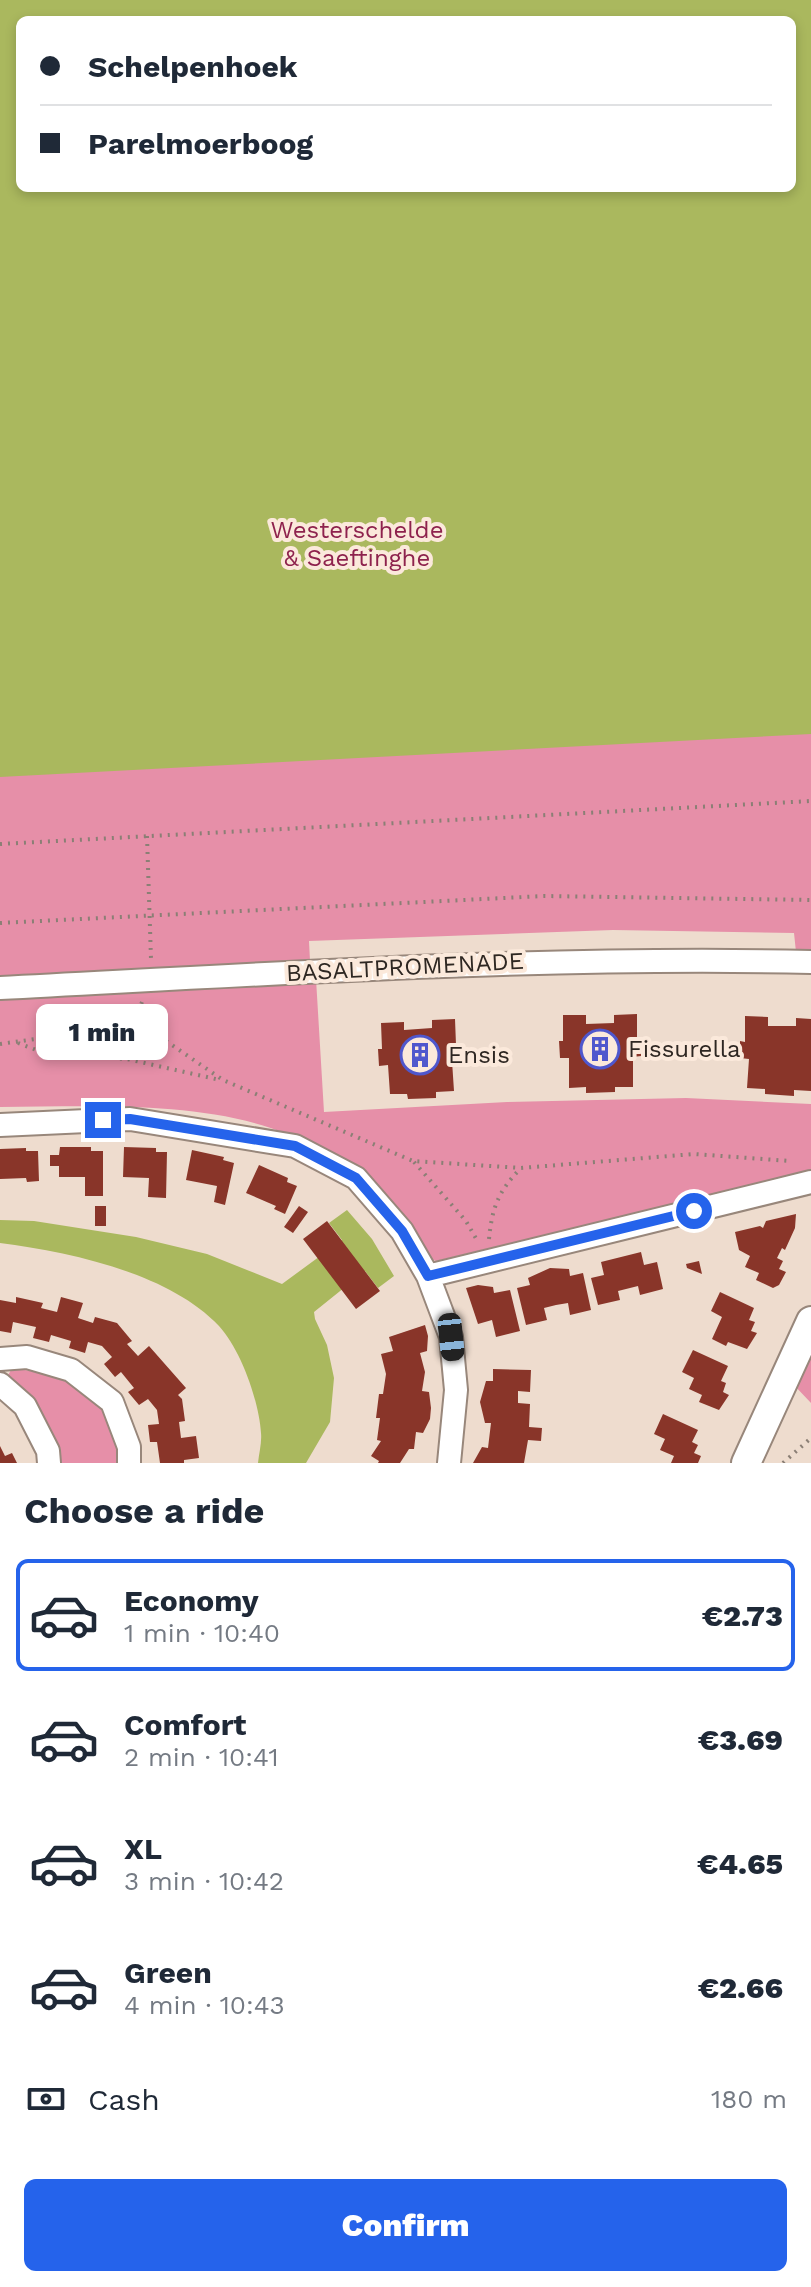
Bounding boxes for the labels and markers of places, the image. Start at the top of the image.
building icon: Fissurella [579,1028,621,1070]
building icon: Ensis [399,1034,441,1076]
place label: Fissurella [628,1035,741,1063]
place label: Ensis [448,1041,510,1069]

